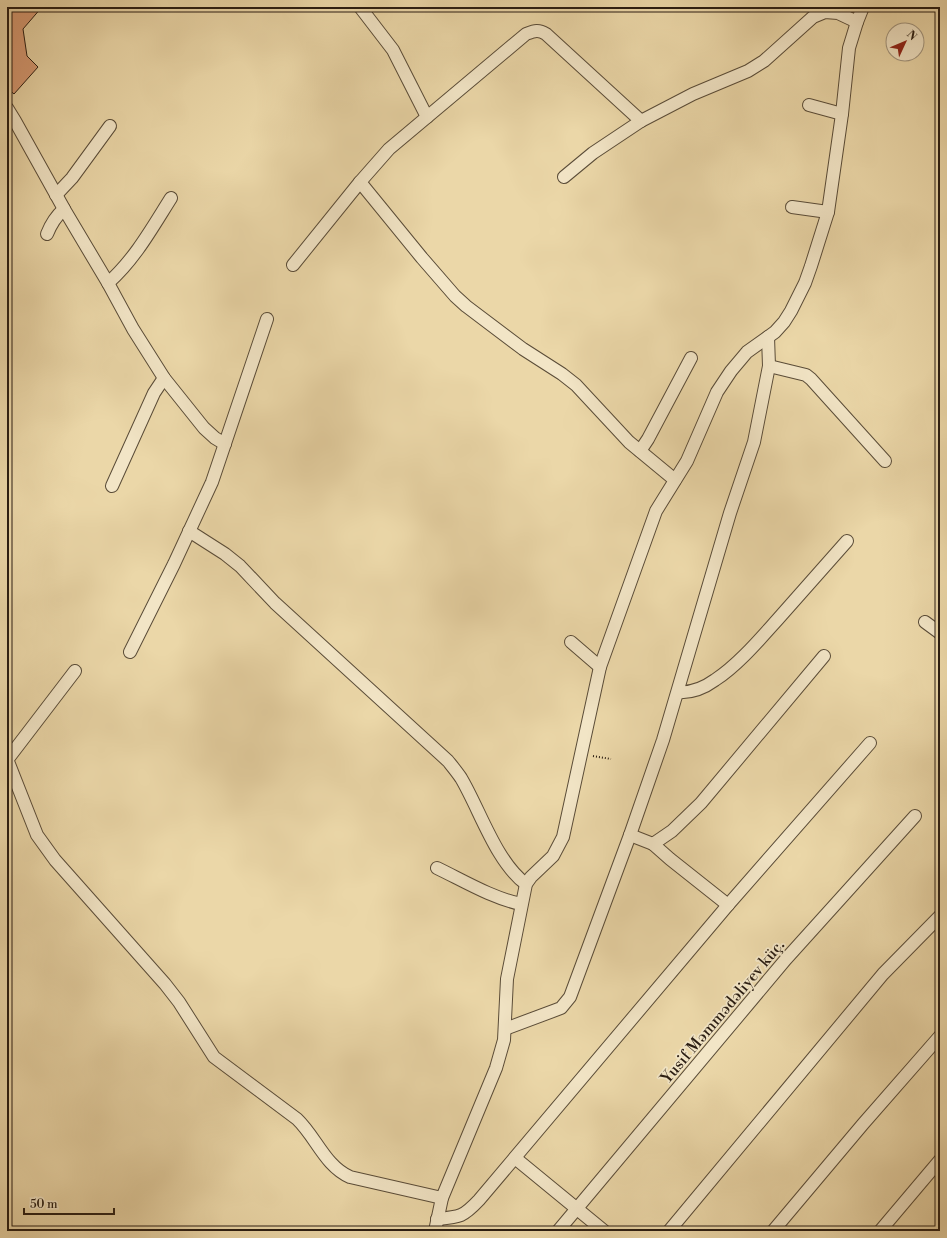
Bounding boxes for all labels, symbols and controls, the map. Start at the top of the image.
north arrow [885,22,925,62]
text: N [903,28,920,44]
street label: Yusif Məmmədəliyev küç. [656,935,789,1089]
scale bar [24,1190,114,1216]
text: 50 m [30,1197,58,1212]

